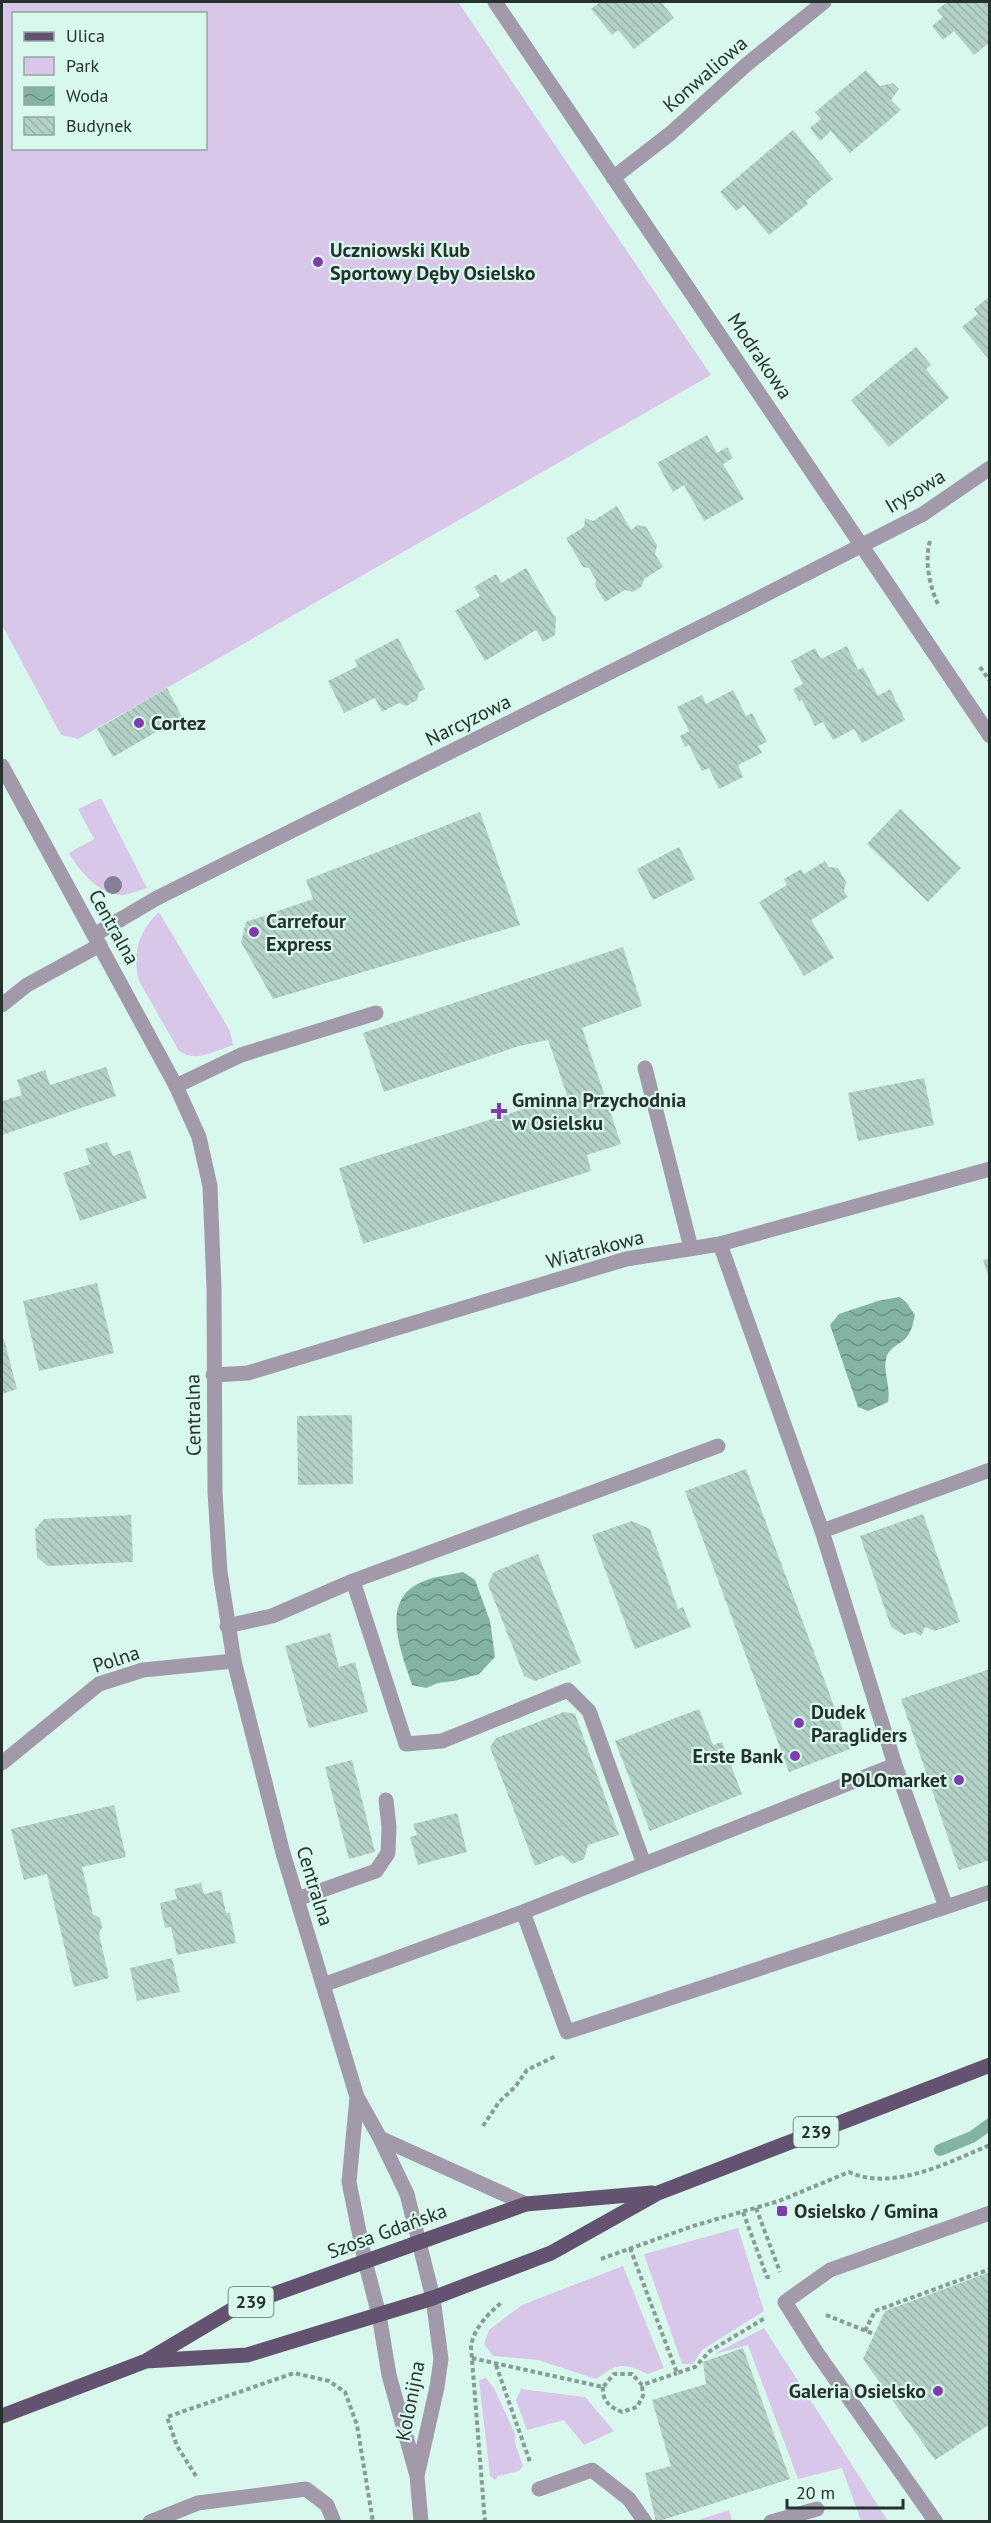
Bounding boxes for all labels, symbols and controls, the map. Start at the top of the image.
legend [12,12,207,150]
text: Ulica [66,24,105,47]
street label: Konwaliowa [657,30,753,118]
text: Park [66,54,99,77]
text: Woda [66,84,108,107]
text: Budynek [66,114,132,137]
place label: Uczniowski Klub Sportowy Dęby Osielsko [330,237,536,286]
marker: Uczniowski Klub Sportowy Dęby Osielsko [311,255,325,269]
street label: Modrakowa [722,308,798,404]
street label: Irysowa [880,463,950,519]
street label: Narcyzowa [421,688,515,752]
place label: Cortez [151,710,206,736]
marker: Cortez [132,716,146,730]
street label: Centralna [83,885,145,969]
place label: Carrefour Express [266,908,346,957]
marker: Carrefour Express [247,925,261,939]
place label: Gminna Przychodnia w Osielsku [511,1087,686,1136]
marker: Gminna Przychodnia w Osielsku [490,1102,508,1120]
street label: Wiatrakowa [543,1224,647,1274]
street label: Centralna [179,1374,207,1456]
street label: Polna [89,1639,143,1679]
place label: Dudek Paragliders [811,1699,907,1748]
marker: Dudek Paragliders [792,1716,806,1730]
place label: Erste Bank [693,1743,783,1769]
marker: Erste Bank [788,1749,802,1763]
place label: POLOmarket [841,1767,947,1793]
marker: POLOmarket [952,1773,966,1787]
street label: Centralna [291,1843,339,1929]
road number: 239 [794,2117,838,2147]
street label: Szosa Gdańska [324,2197,450,2265]
place label: Osielsko / Gmina [794,2198,939,2224]
marker: Osielsko / Gmina [775,2204,789,2218]
road number: 239 [228,2287,274,2317]
street label: Kolonijna [390,2359,430,2443]
place label: Galeria Osielsko [789,2378,926,2404]
marker: Galeria Osielsko [931,2384,945,2398]
scale bar [787,2472,902,2510]
text: 20 m [796,2481,835,2504]

